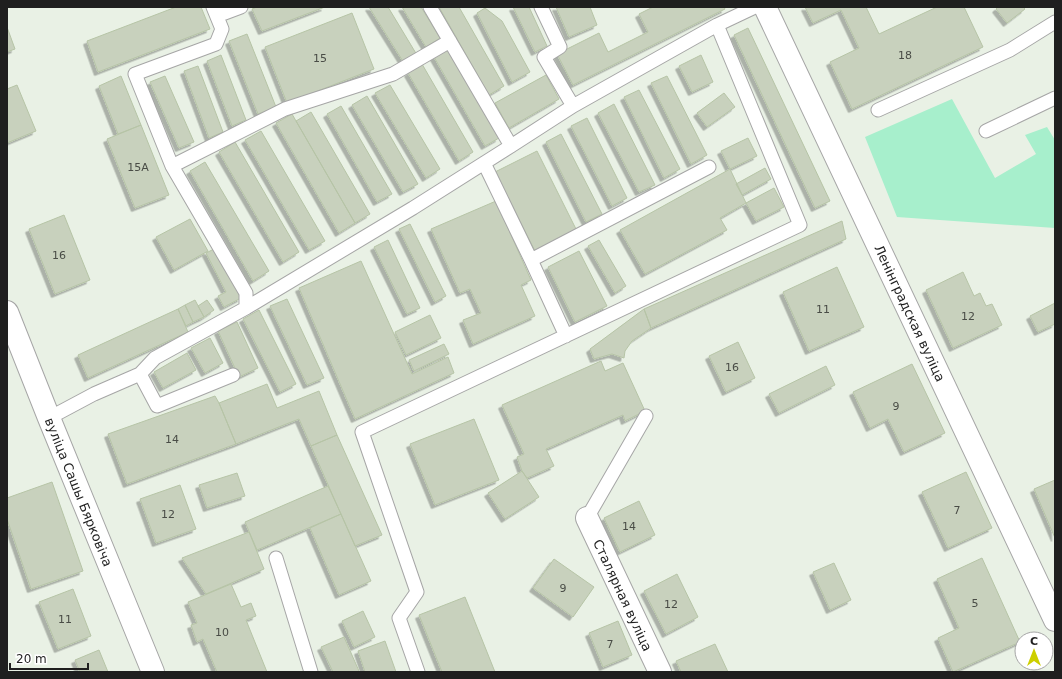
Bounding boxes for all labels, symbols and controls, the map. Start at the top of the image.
house number: 18 [898,49,912,62]
house number: 15 [313,52,327,65]
house number: 15А [127,161,149,174]
street label: Ленінградская вуліца [871,242,948,384]
house number: 16 [52,249,66,262]
house number: 11 [816,303,830,316]
house number: 12 [961,310,975,323]
house number: 16 [725,361,739,374]
house number: 9 [893,400,900,413]
street label: вуліца Сашы Бярковіча [42,416,115,569]
house number: 14 [165,433,179,446]
house number: 7 [954,504,961,517]
house number: 12 [161,508,175,521]
house number: 14 [622,520,636,533]
street label: Сталярная вуліца [590,537,655,653]
house number: 9 [560,582,567,595]
house number: 5 [972,597,979,610]
house number: 12 [664,598,678,611]
house number: 11 [58,613,72,626]
house number: 10 [215,626,229,639]
north arrow [1014,631,1054,671]
text: С [1030,635,1038,648]
house number: 7 [607,638,614,651]
scale bar [10,645,88,671]
text: 20 m [16,652,47,666]

